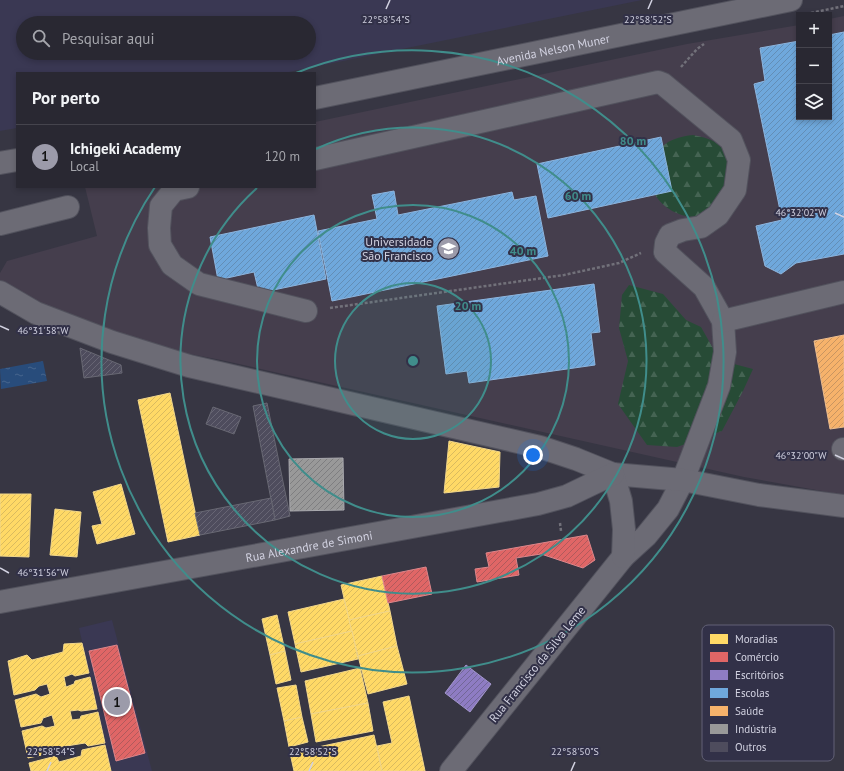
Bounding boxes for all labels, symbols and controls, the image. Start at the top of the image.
map controls [796,12,832,120]
button: + [796,12,832,48]
text: 22°58'54"S [362,13,410,26]
text: 22°58'52"S [624,13,672,26]
search box [16,16,316,60]
icon: search [30,27,52,49]
text: Pesquisar aqui [62,29,154,48]
street label: Avenida Nelson Muner [495,30,611,68]
button: − [796,48,832,84]
button: layers [796,84,832,120]
text: Por perto [32,87,100,109]
text: 80 m [620,133,646,148]
text: Ichigeki Academy [70,139,181,158]
text: 1 [41,148,49,165]
text: 120 m [265,148,300,165]
text: Local [70,158,99,175]
text: 60 m [565,188,591,203]
text: 46°32'02"W [775,206,827,219]
place label: Universidade São Francisco [362,234,432,263]
school or university icon: Universidade São Francisco [435,235,461,261]
text: 40 m [510,243,536,258]
text: 20 m [455,298,481,313]
text: 46°31'58"W [17,324,69,337]
centre of rings [406,354,420,368]
your location [523,445,543,465]
text: 46°32'00"W [775,449,827,462]
street label: Rua Alexandre de Simoni [244,527,374,565]
text: 46°31'56"W [17,566,69,579]
street label: Rua Francisco da Silva Leme [486,603,588,725]
legend [702,625,834,761]
text: Moradias [735,632,778,646]
text: Comércio [735,650,779,664]
text: Escritórios [735,668,784,682]
text: Escolas [735,686,770,700]
pin: 1 [104,687,130,717]
text: Saúde [735,704,764,718]
text: Indústria [735,722,777,736]
text: Outros [735,740,767,754]
text: 22°58'54"S [27,745,75,758]
text: 22°58'52"S [289,745,337,758]
text: 22°58'50"S [551,745,599,758]

